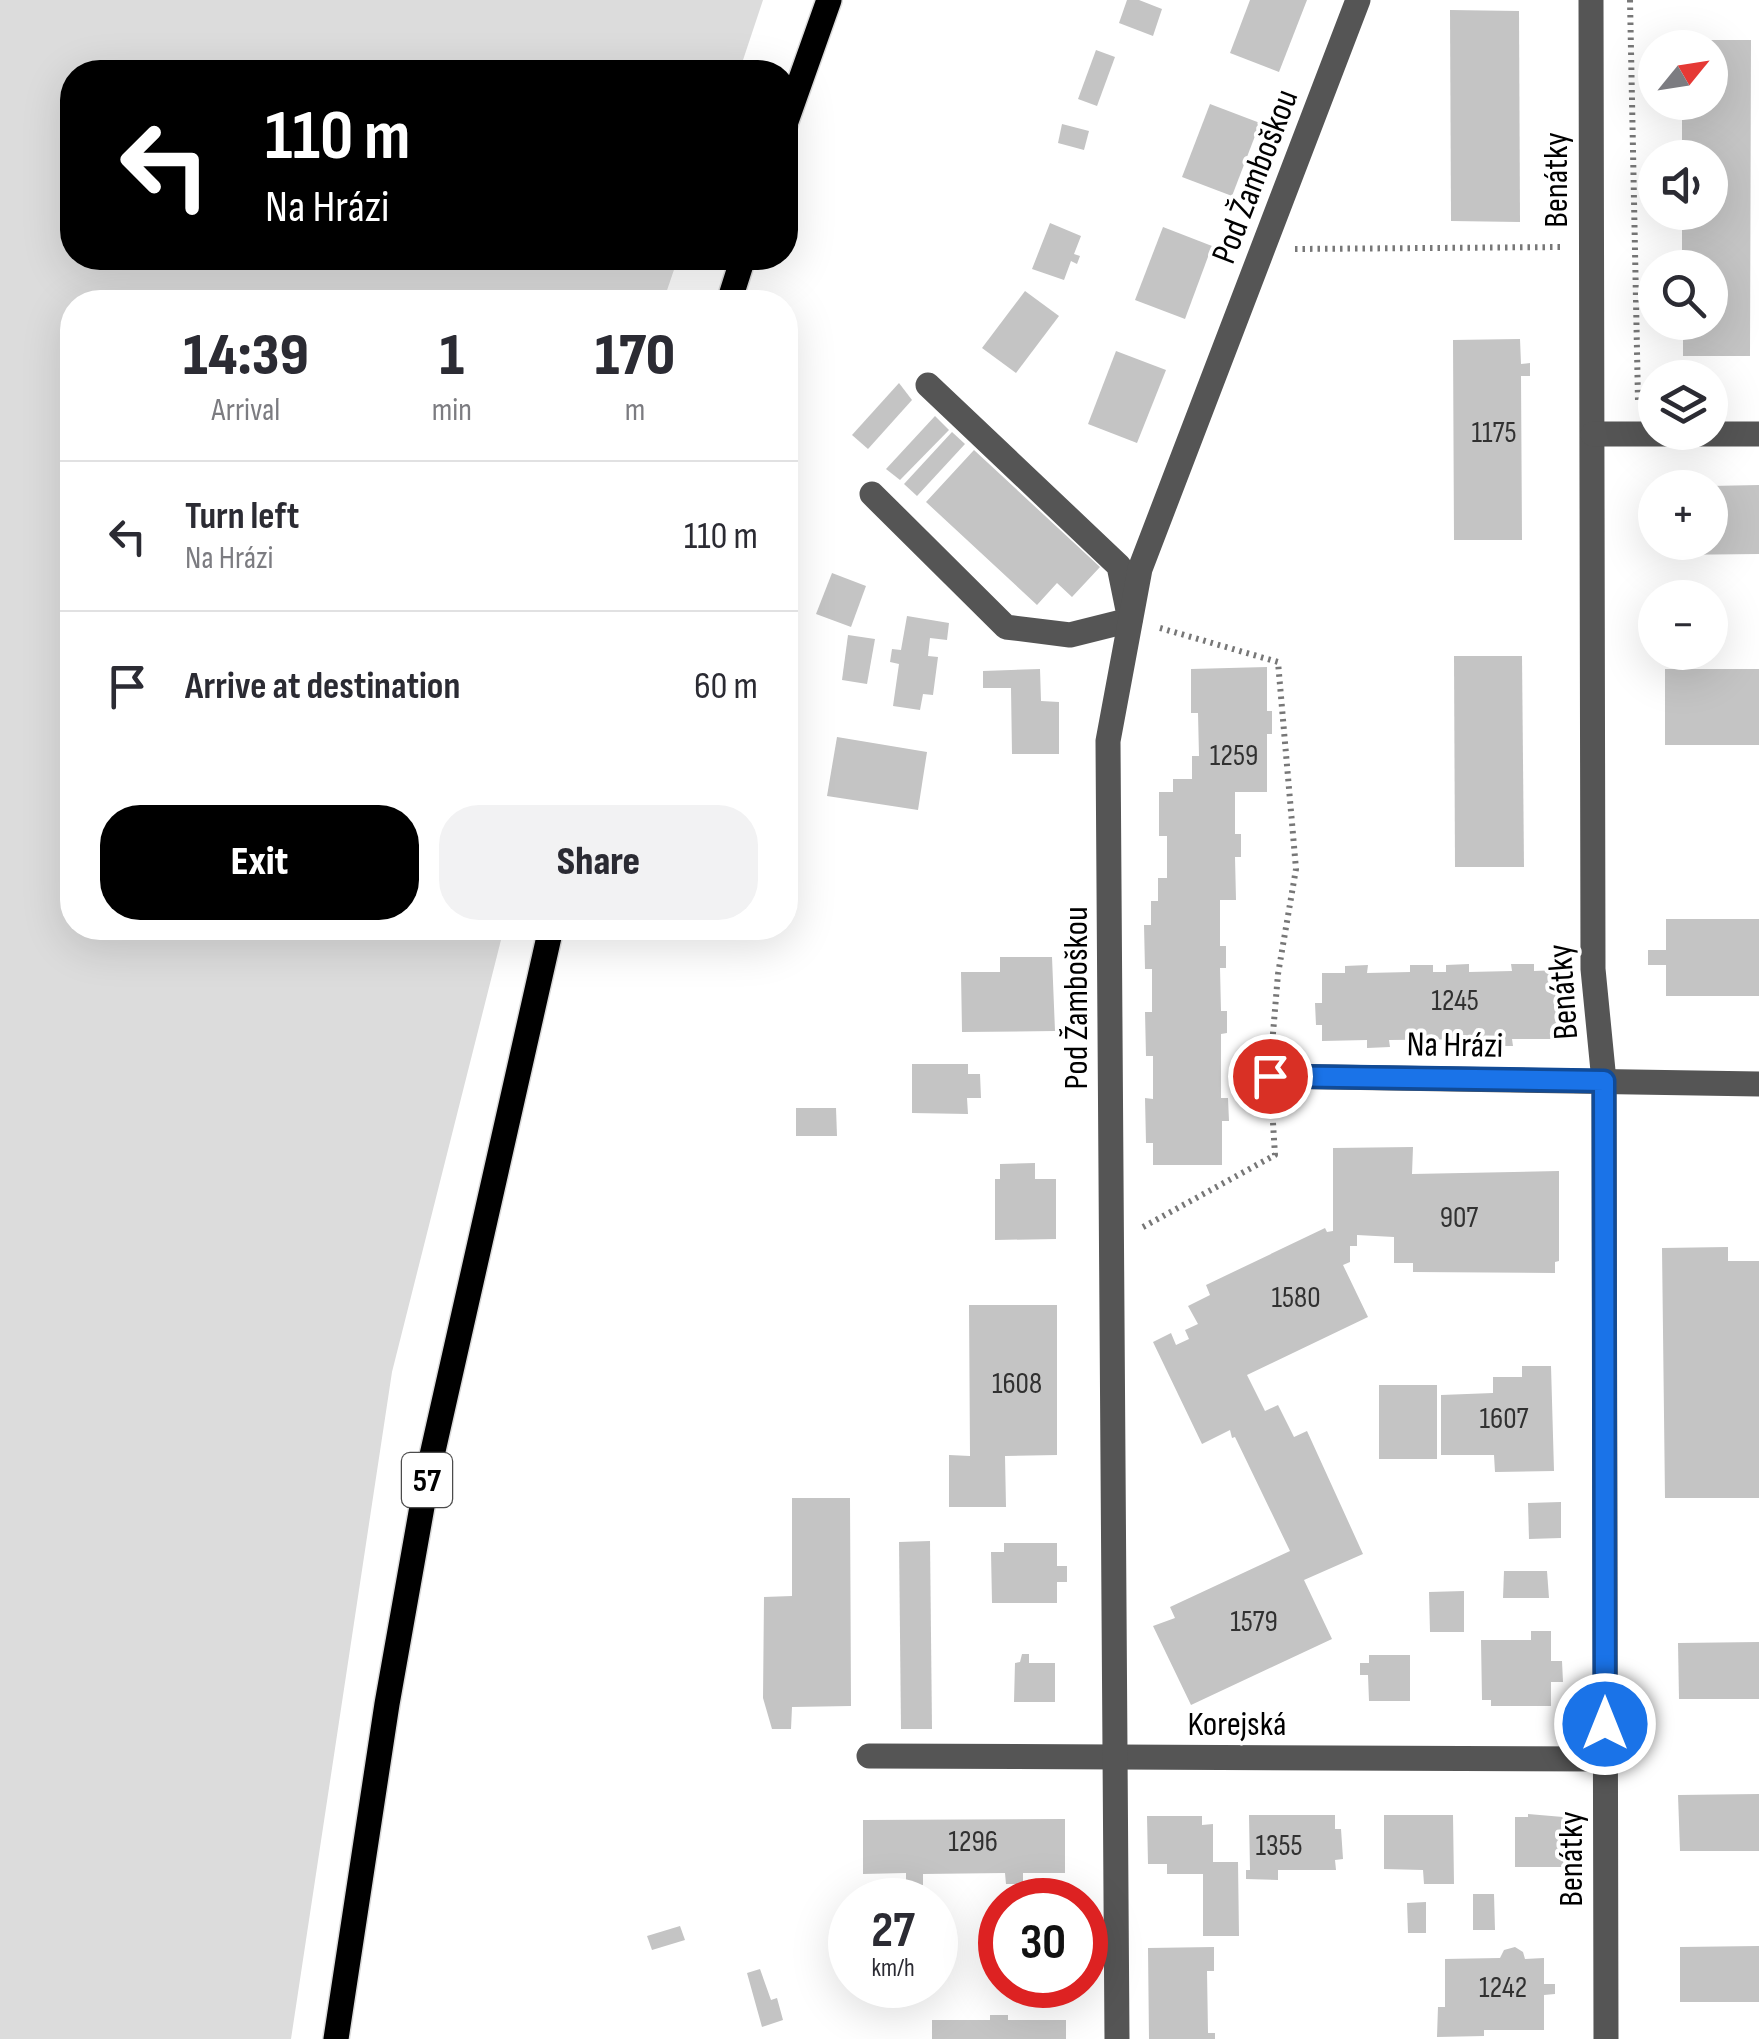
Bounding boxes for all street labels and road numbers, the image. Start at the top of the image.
street label: Pod Žamboškou [1203,83,1308,270]
street label: Benátky [1535,132,1578,228]
street label: Pod Žamboškou [1055,906,1098,1090]
street label: Benátky [1539,943,1588,1041]
street label: Na Hrázi [1406,1023,1504,1068]
road number: 57 [402,1453,452,1507]
street label: Korejská [1188,1703,1286,1746]
street label: Benátky [1550,1811,1593,1907]

